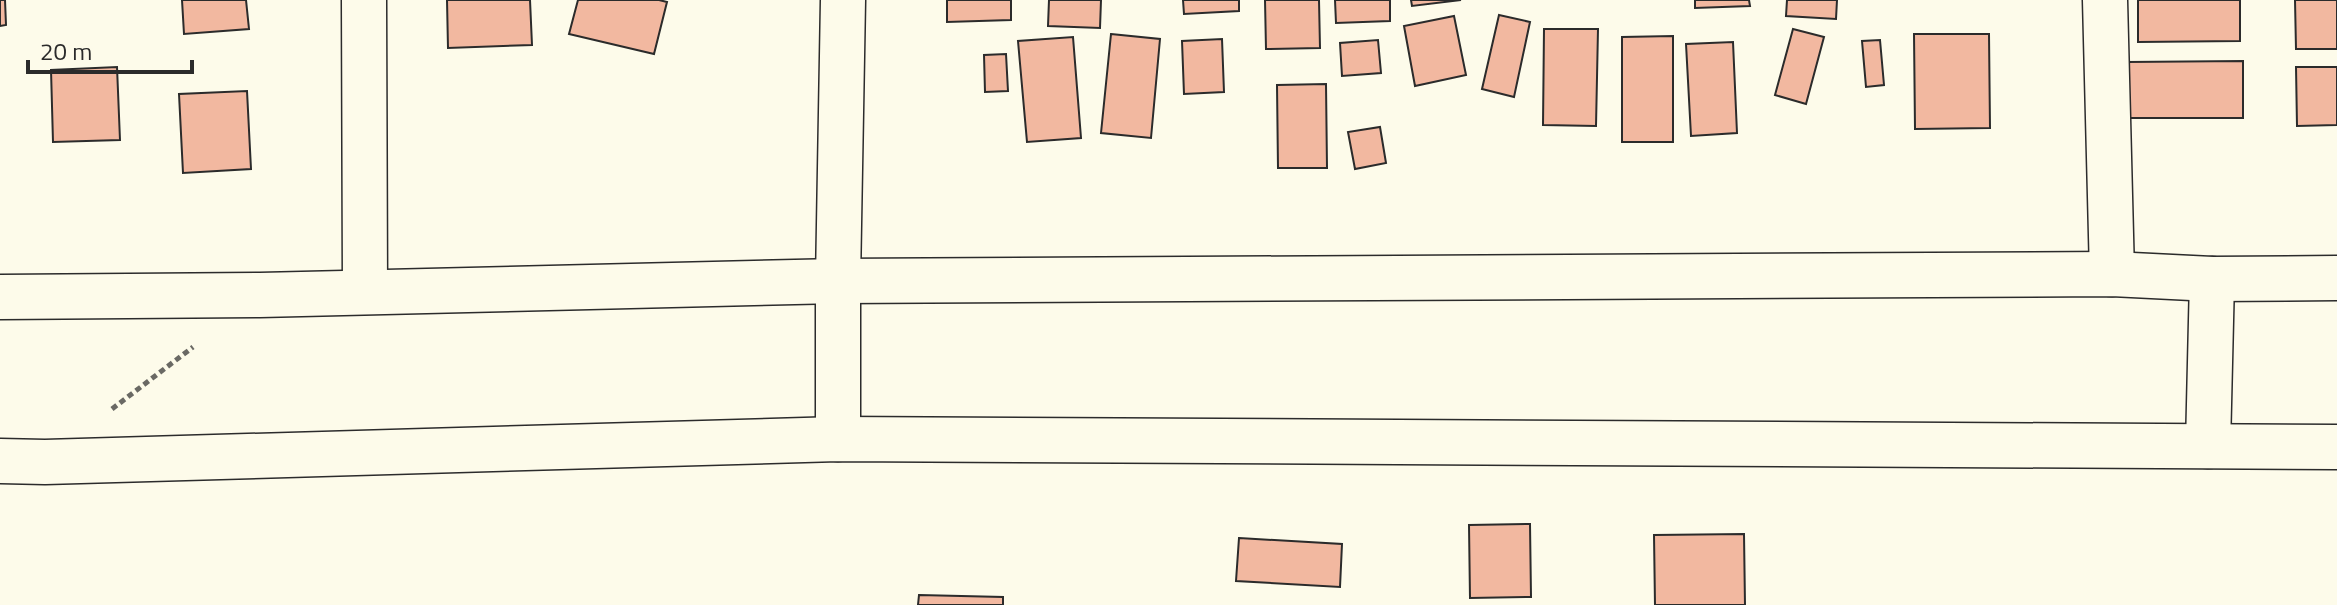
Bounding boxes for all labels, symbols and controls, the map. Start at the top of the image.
scale bar [28,24,192,74]
text: 20 m [40,33,92,69]

